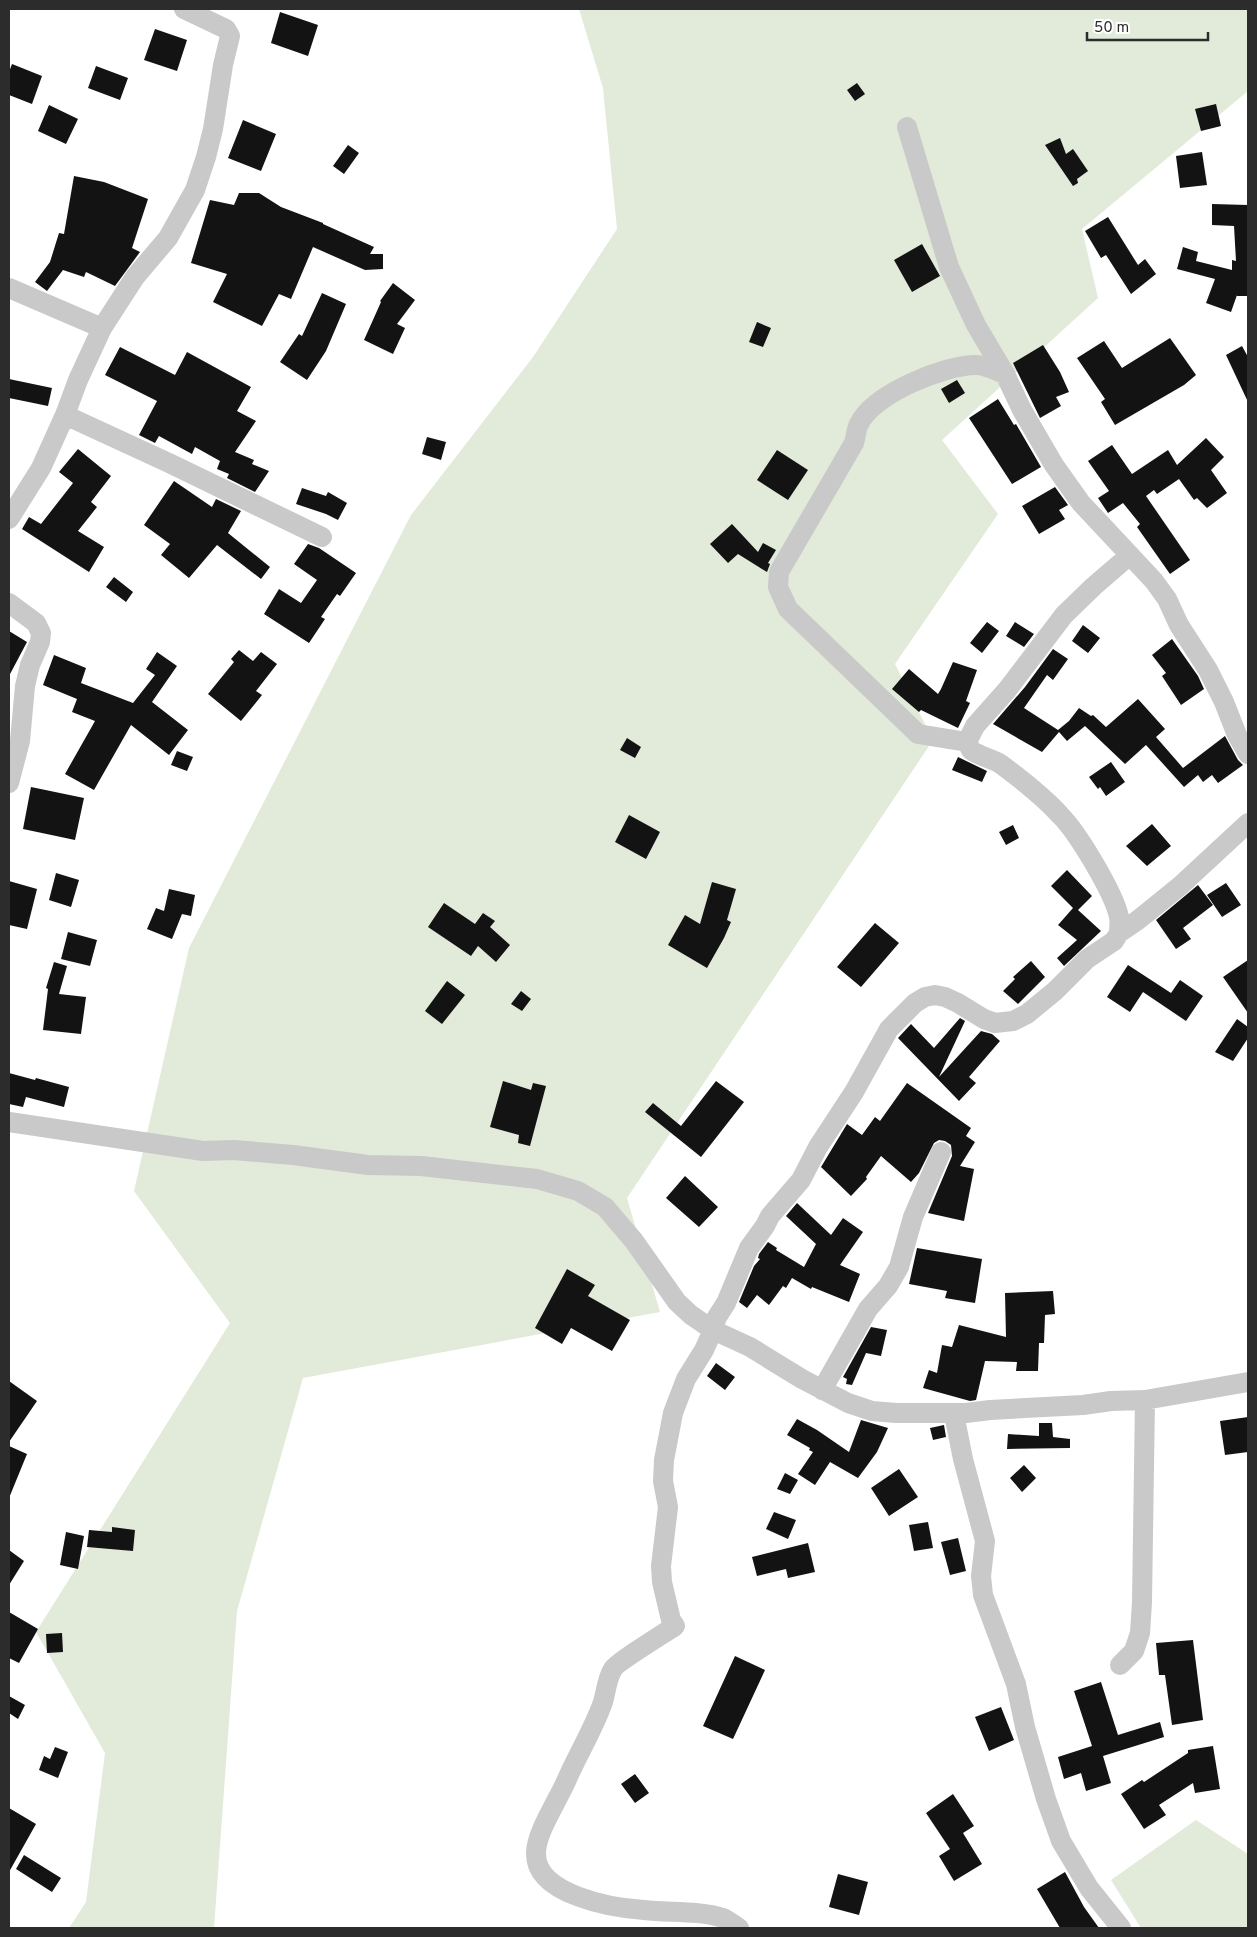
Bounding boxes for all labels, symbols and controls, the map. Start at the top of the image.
scale bar [1087,10,1208,42]
text: 50 m [1094,19,1129,38]

